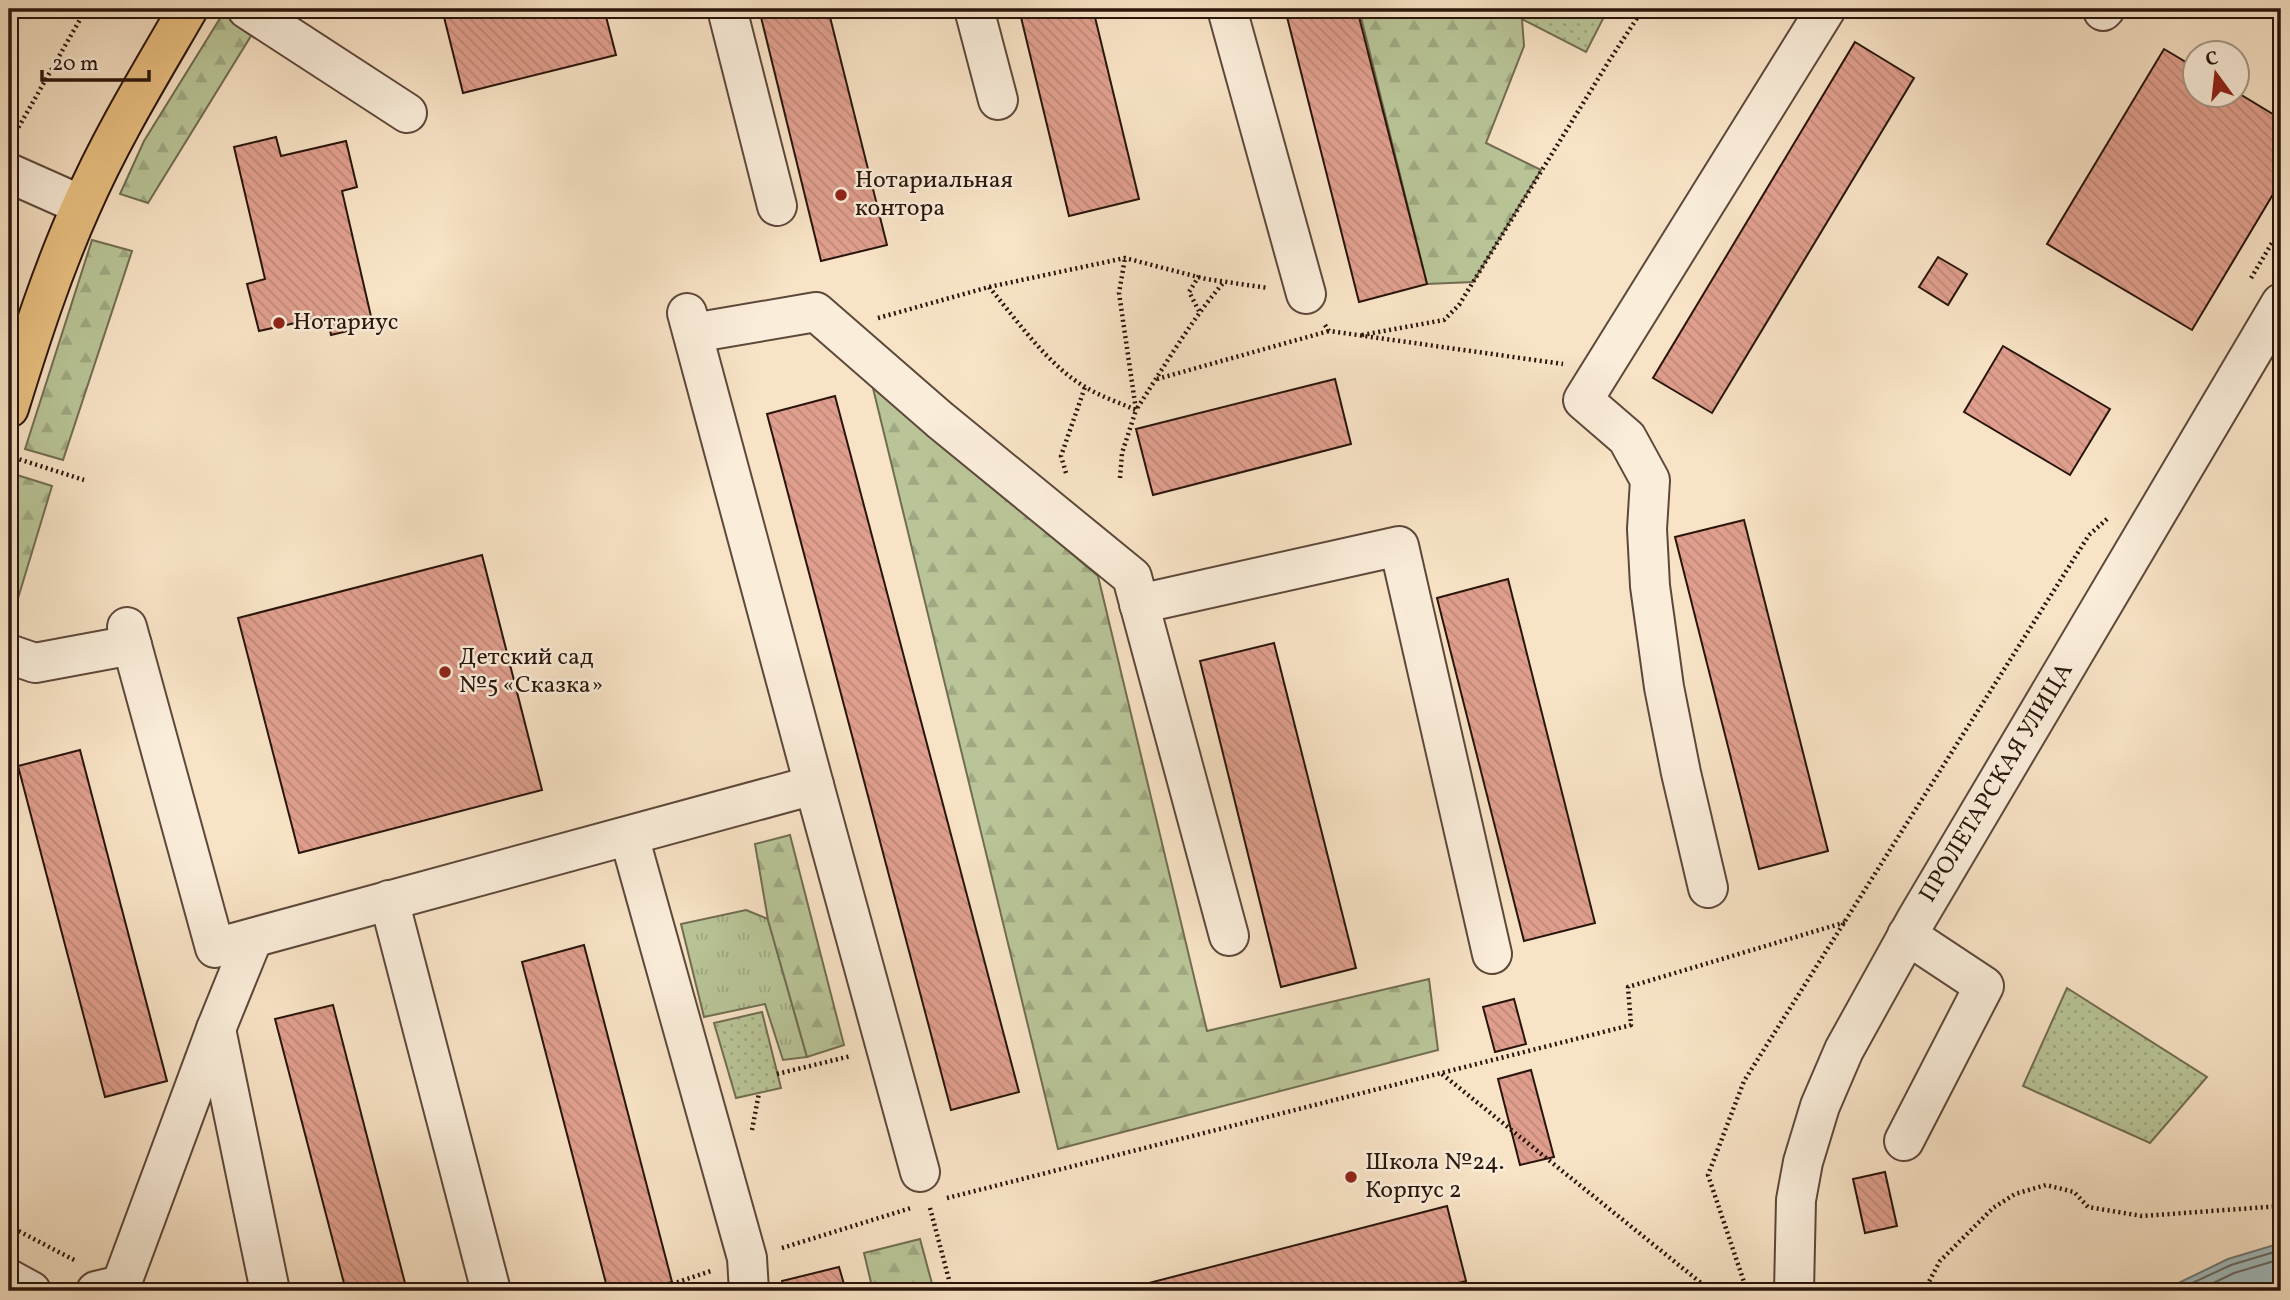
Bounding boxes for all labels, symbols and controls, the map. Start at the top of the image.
scale bar [42,38,149,82]
north arrow [2182,38,2252,108]
text: С [2203,45,2221,74]
text: 20 m [52,50,98,79]
place label: Нотариальная контора [855,164,1013,226]
marker: Нотариальная контора [833,187,849,203]
place label: Нотариус [293,306,399,340]
marker: Нотариус [271,315,287,331]
place label: Детский сад №5 «Сказка» [459,641,603,703]
street label: ПРОЛЕТАРСКАЯ УЛИЦА [1912,657,2082,909]
marker: Детский сад №5 «Сказка» [437,664,453,680]
place label: Школа №24. Корпус 2 [1365,1146,1504,1208]
marker: Школа №24. Корпус 2 [1343,1169,1359,1185]

